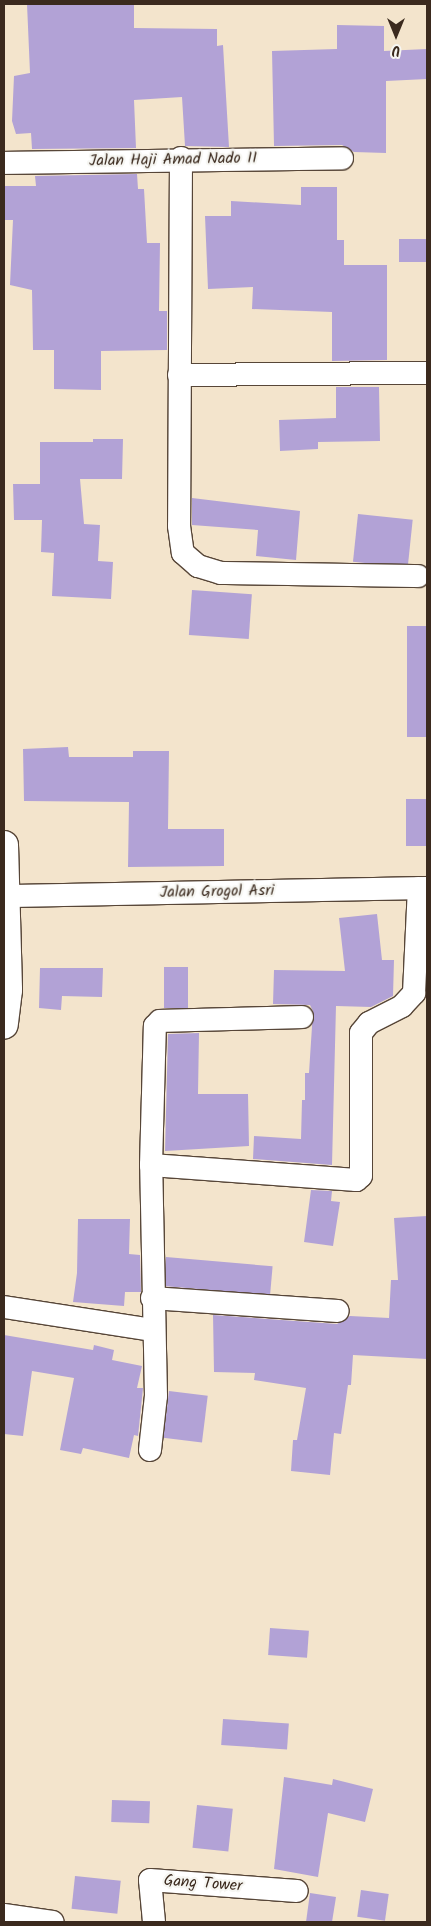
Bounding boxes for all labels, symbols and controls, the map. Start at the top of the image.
north arrow [371,10,421,60]
text: U [392,39,400,61]
street label: Jalan Haji Amad Nado II [89,149,257,171]
street label: Jalan Grogol Asri [160,881,274,903]
street label: Gang Tower [163,1872,243,1896]

